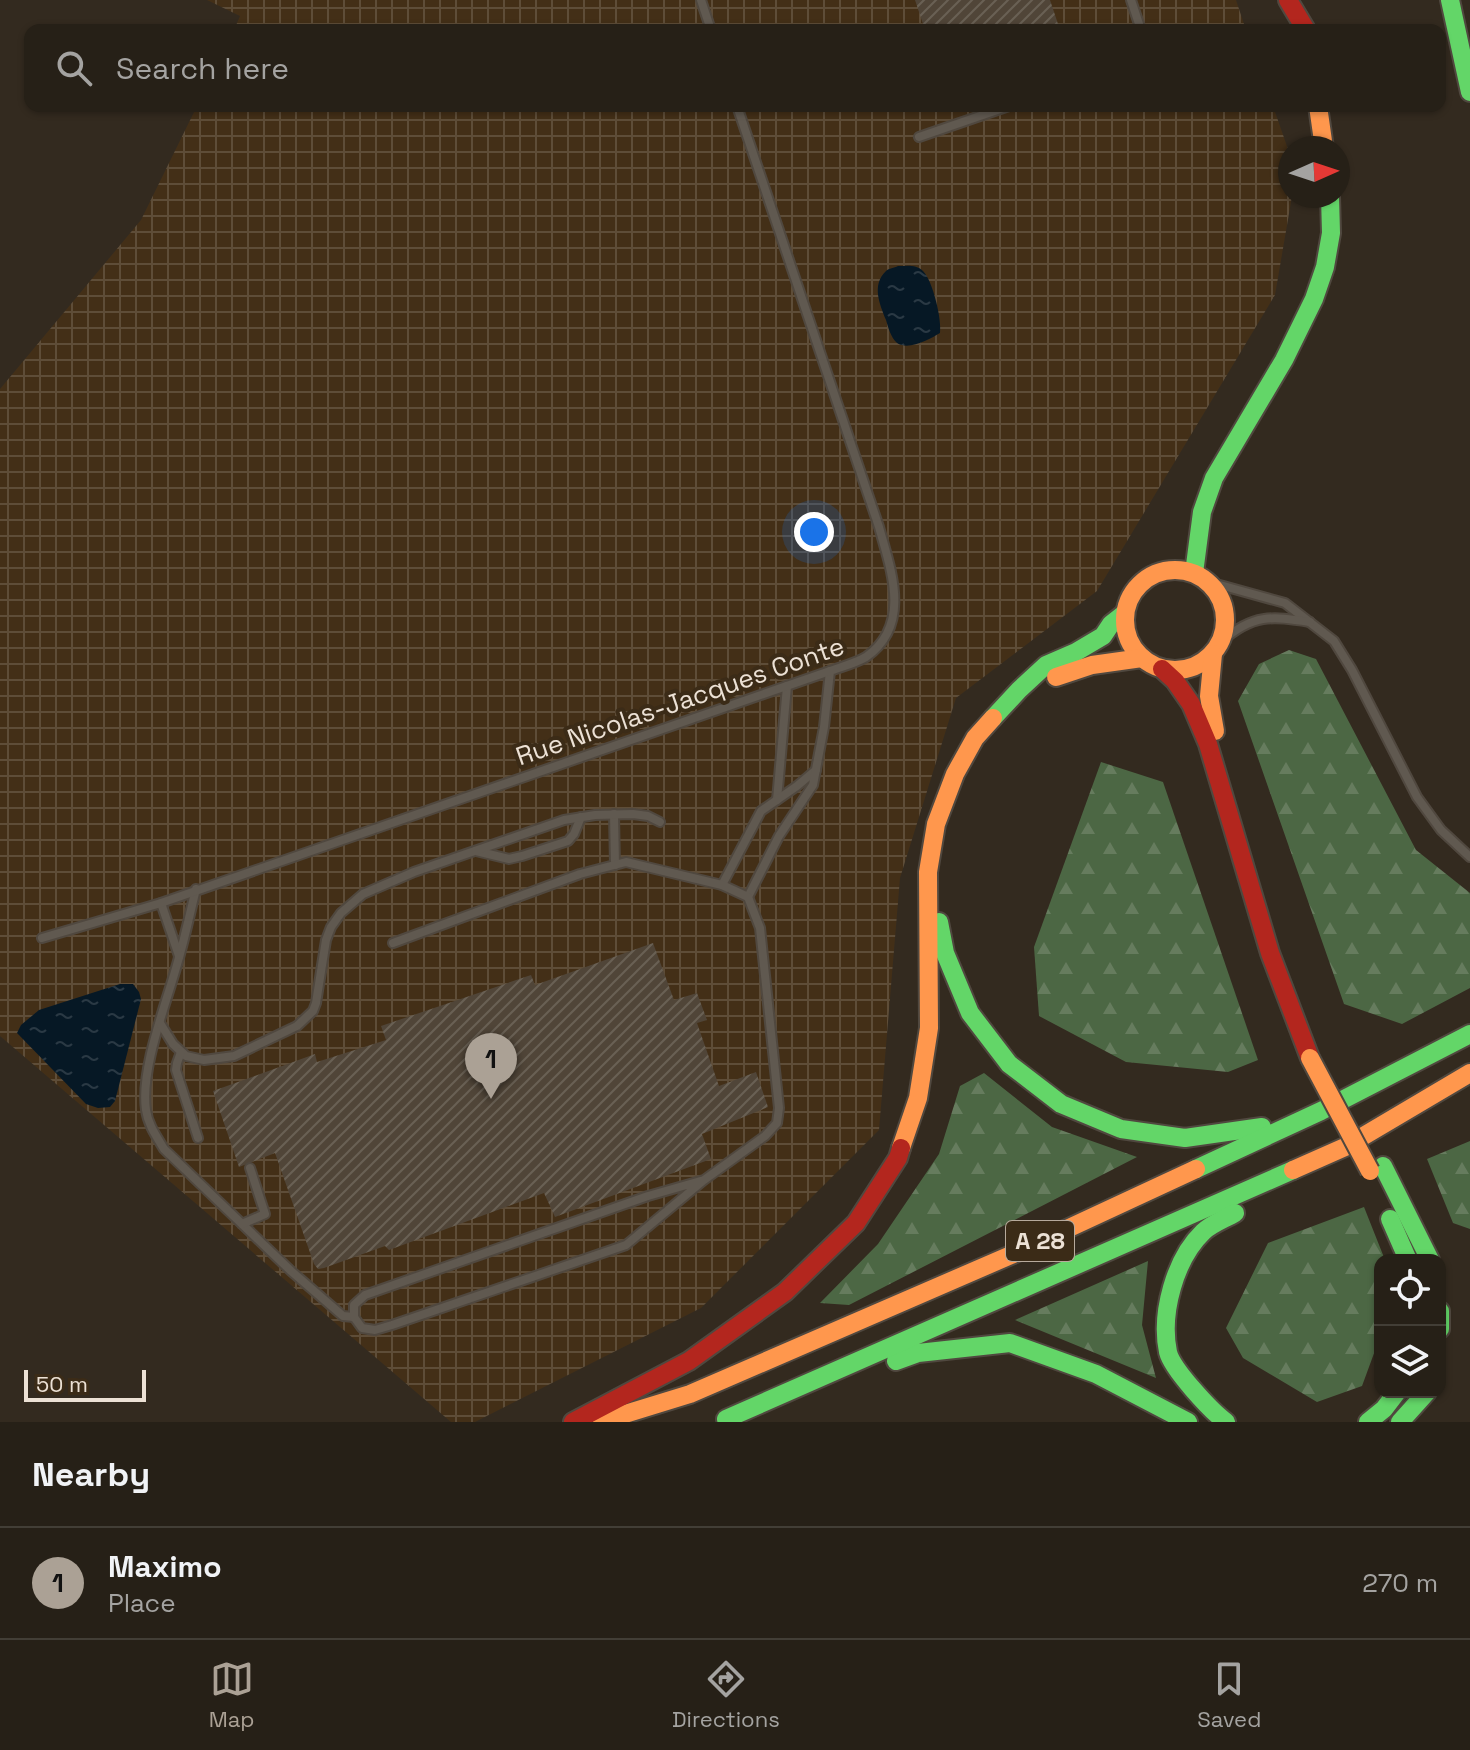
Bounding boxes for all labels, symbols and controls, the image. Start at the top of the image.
search box [24,24,1446,112]
icon: search [52,46,96,90]
text: Search here [116,49,289,88]
north arrow [1278,136,1350,208]
your location [794,512,834,552]
street label: Rue Nicolas-Jacques Conte [511,629,849,773]
pin: 1 [465,1033,517,1099]
road number: A 28 [1006,1221,1074,1261]
map controls [1374,1254,1446,1398]
button: locate [1374,1254,1446,1326]
button: layers [1374,1326,1446,1398]
scale bar [24,1366,146,1402]
text: 50 m [36,1370,88,1398]
text: Nearby [32,1453,150,1496]
text: Maximo [108,1547,222,1586]
text: 1 [52,1566,64,1600]
text: 270 m [1362,1566,1438,1600]
text: Place [108,1586,176,1620]
tab: Map [209,1657,255,1733]
tab: Directions [672,1657,780,1733]
tab: Saved [1197,1657,1261,1733]

